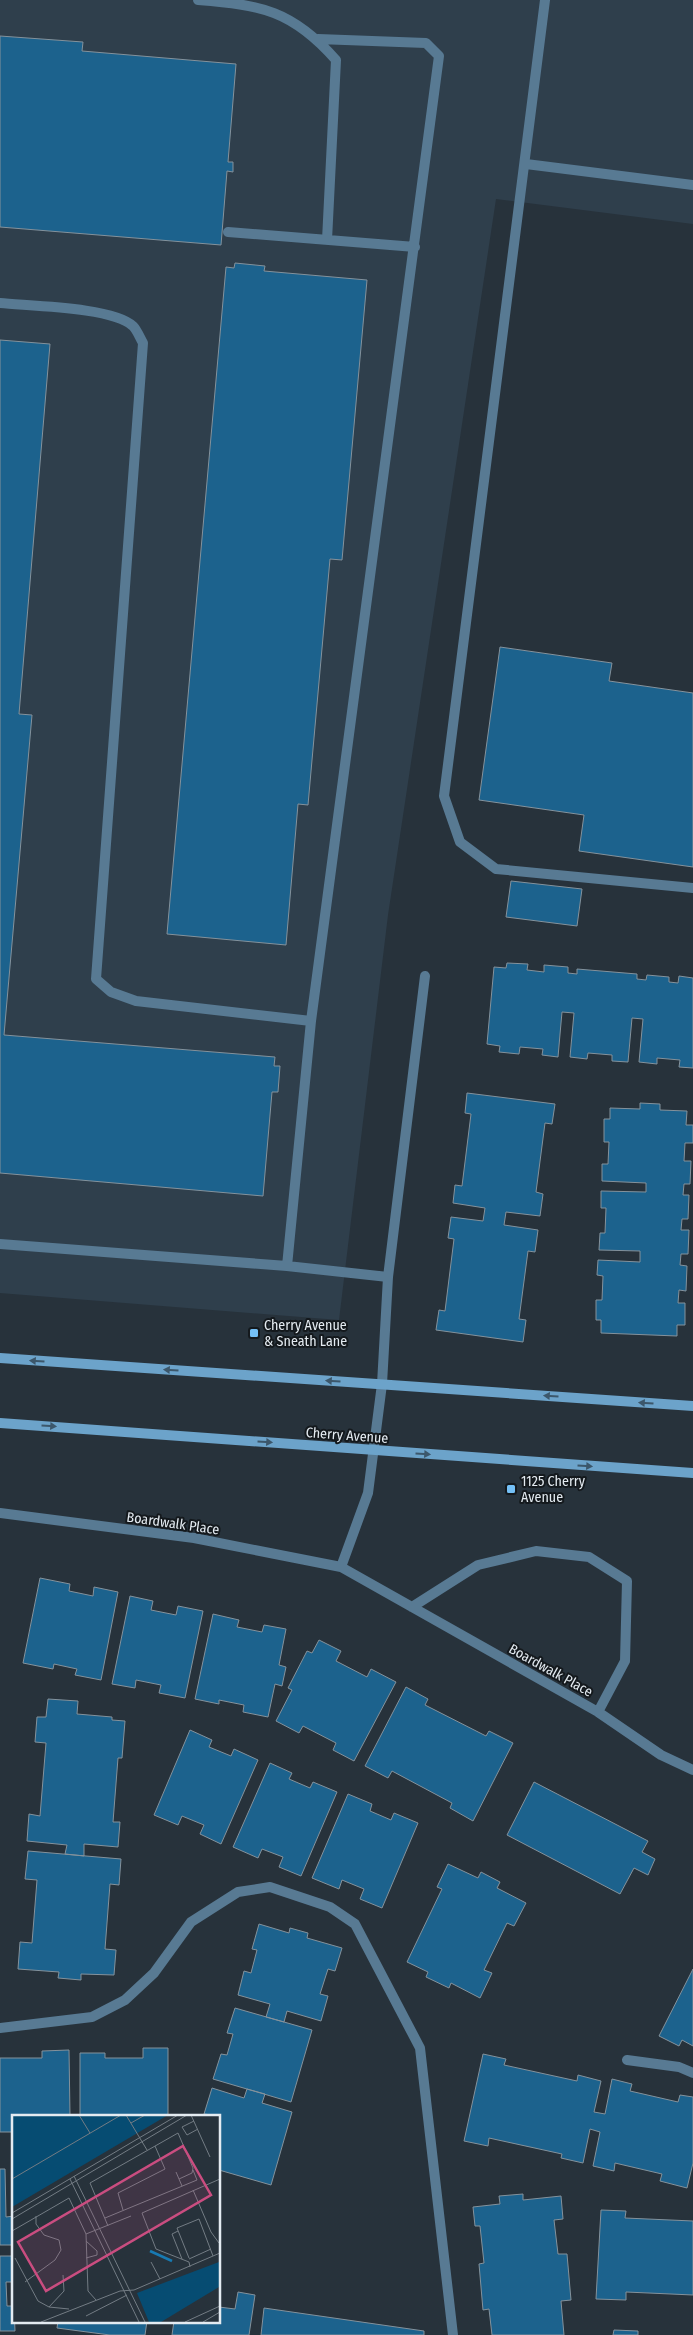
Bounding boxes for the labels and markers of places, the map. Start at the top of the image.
place label: Cherry Avenue & Sneath Lane [264,1317,347,1350]
marker: Cherry Avenue & Sneath Lane [248,1327,260,1339]
place label: 1125 Cherry Avenue [521,1473,586,1506]
marker: 1125 Cherry Avenue [505,1483,517,1495]

